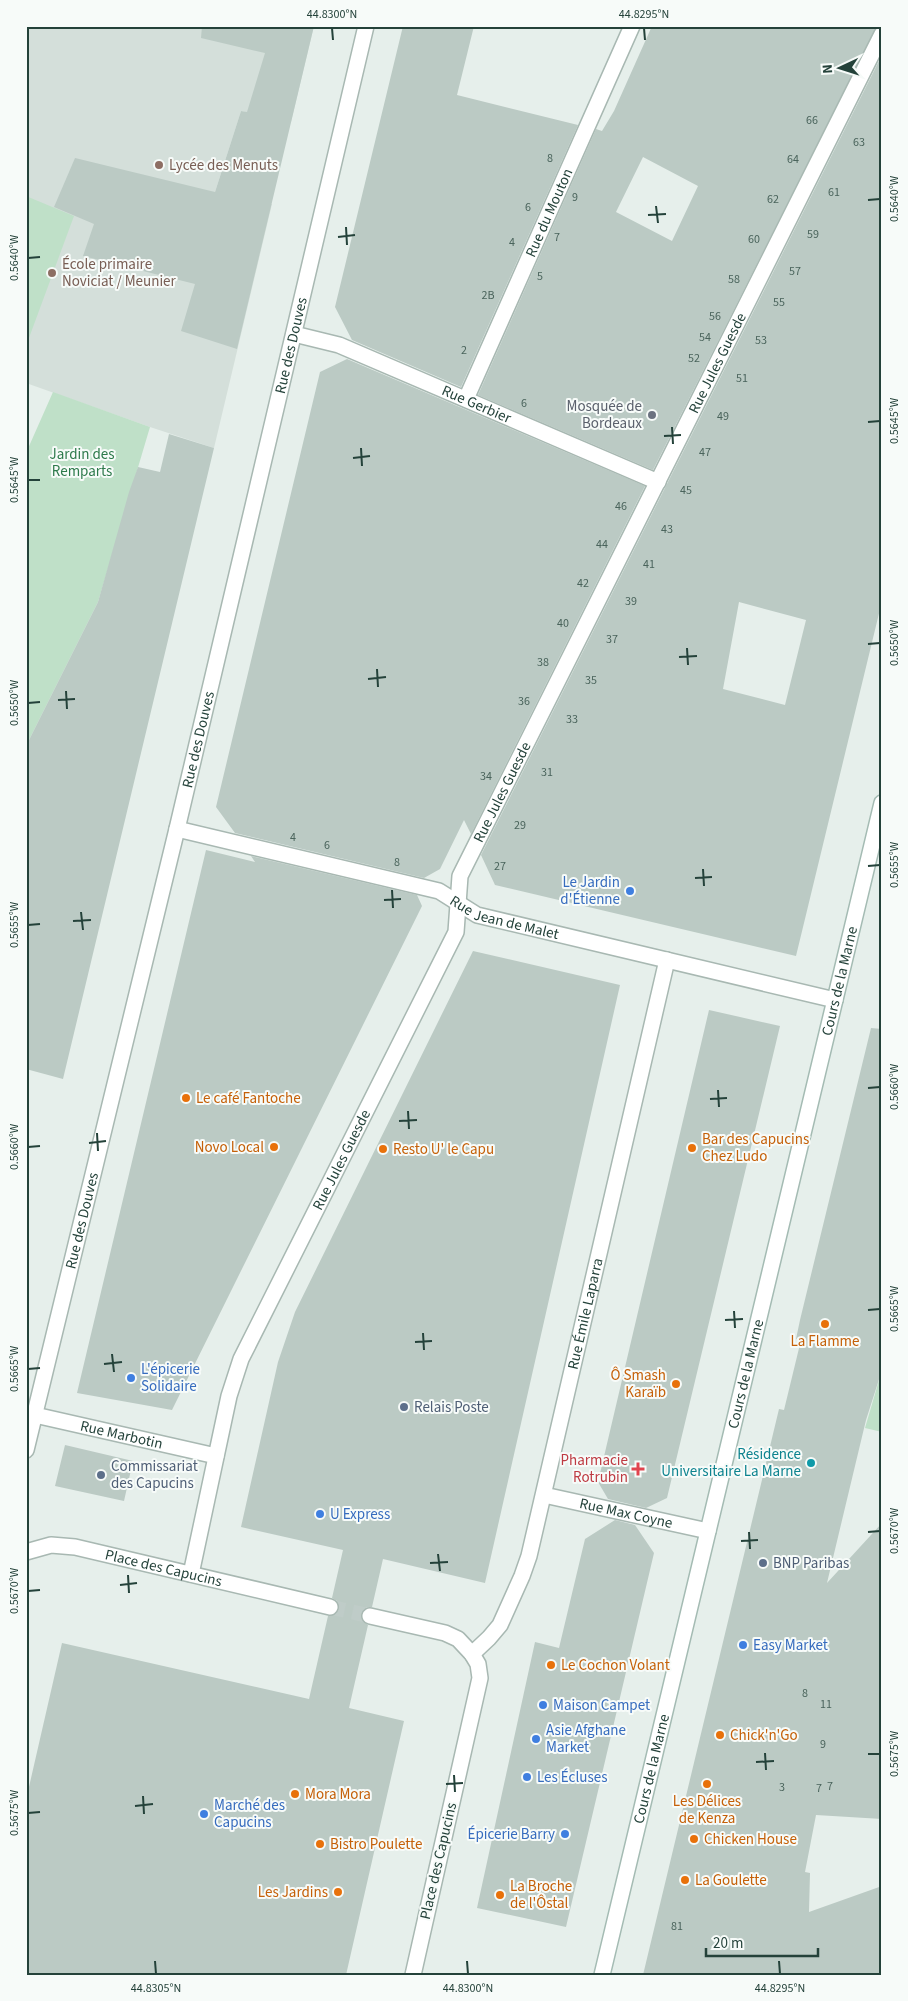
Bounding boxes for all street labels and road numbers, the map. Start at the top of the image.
street label: Rue du Mouton [520,165,578,261]
street label: Rue des Douves [270,295,313,396]
street label: Rue Jules Guesde [684,309,752,417]
street label: Rue Gerbier [438,380,515,429]
street label: Rue des Douves [177,689,220,790]
street label: Rue Jules Guesde [468,738,537,846]
street label: Rue Jean de Malet [446,890,561,945]
street label: Cours de la Marne [817,924,863,1038]
street label: Rue Jules Guesde [308,1106,376,1214]
street label: Rue des Douves [60,1170,104,1271]
street label: Rue Émile Laparra [563,1256,609,1372]
street label: Cours de la Marne [723,1317,769,1431]
street label: Rue Marbotin [78,1416,165,1455]
street label: Rue Max Coyne [577,1493,674,1534]
street label: Place des Capucins [103,1544,224,1592]
street label: Cours de la Marne [629,1712,675,1826]
street label: Place des Capucins [415,1801,462,1922]

